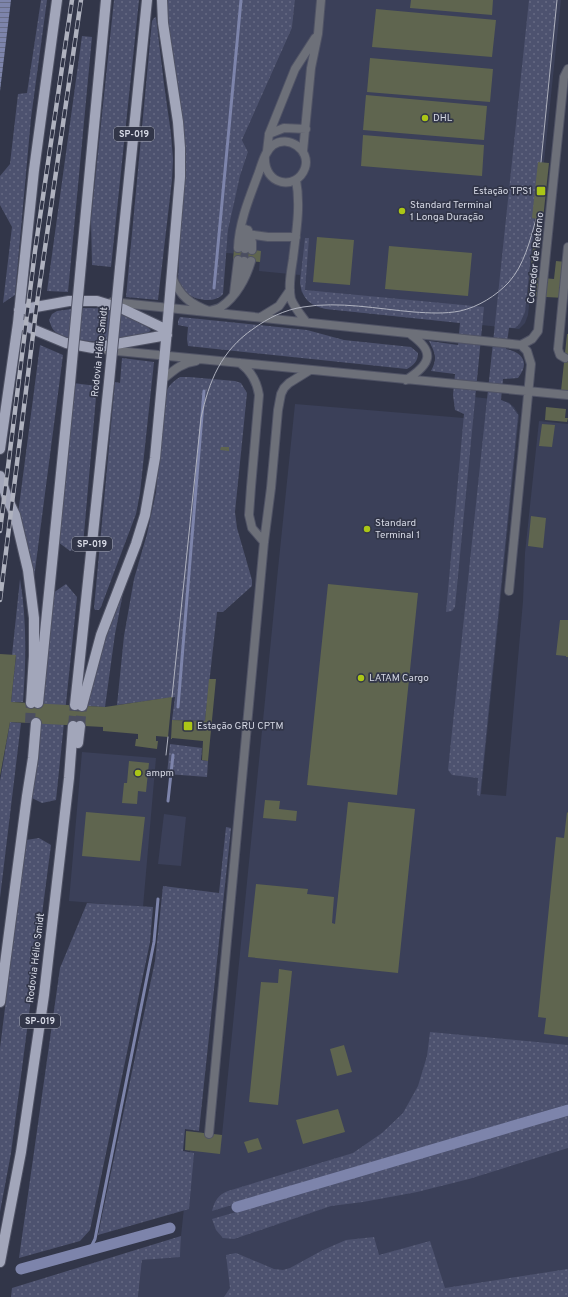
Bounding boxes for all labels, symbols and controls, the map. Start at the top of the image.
place label: DHL [433,112,453,125]
marker: DHL [420,113,430,123]
road number: SP-019 [114,127,154,141]
place label: Estação TPS1 [473,185,532,198]
marker: Estação TPS1 [535,185,547,197]
place label: Standard Terminal 1 Longa Duração [410,199,492,224]
marker: Standard Terminal 1 Longa Duração [397,206,407,216]
street label: Corredor de Retorno [525,211,547,304]
street label: Rodovia Hélio Smidt [89,306,111,398]
place label: Standard Terminal 1 [375,517,420,542]
marker: Standard Terminal 1 [362,524,372,534]
road number: SP-019 [72,537,112,551]
place label: LATAM Cargo [369,672,429,685]
marker: LATAM Cargo [356,673,366,683]
marker: Estação GRU CPTM [182,720,194,732]
place label: Estação GRU CPTM [197,720,284,733]
place label: ampm [146,767,174,780]
marker: ampm [133,768,143,778]
street label: Rodovia Hélio Smidt [24,912,48,1004]
road number: SP-019 [20,1014,60,1028]

